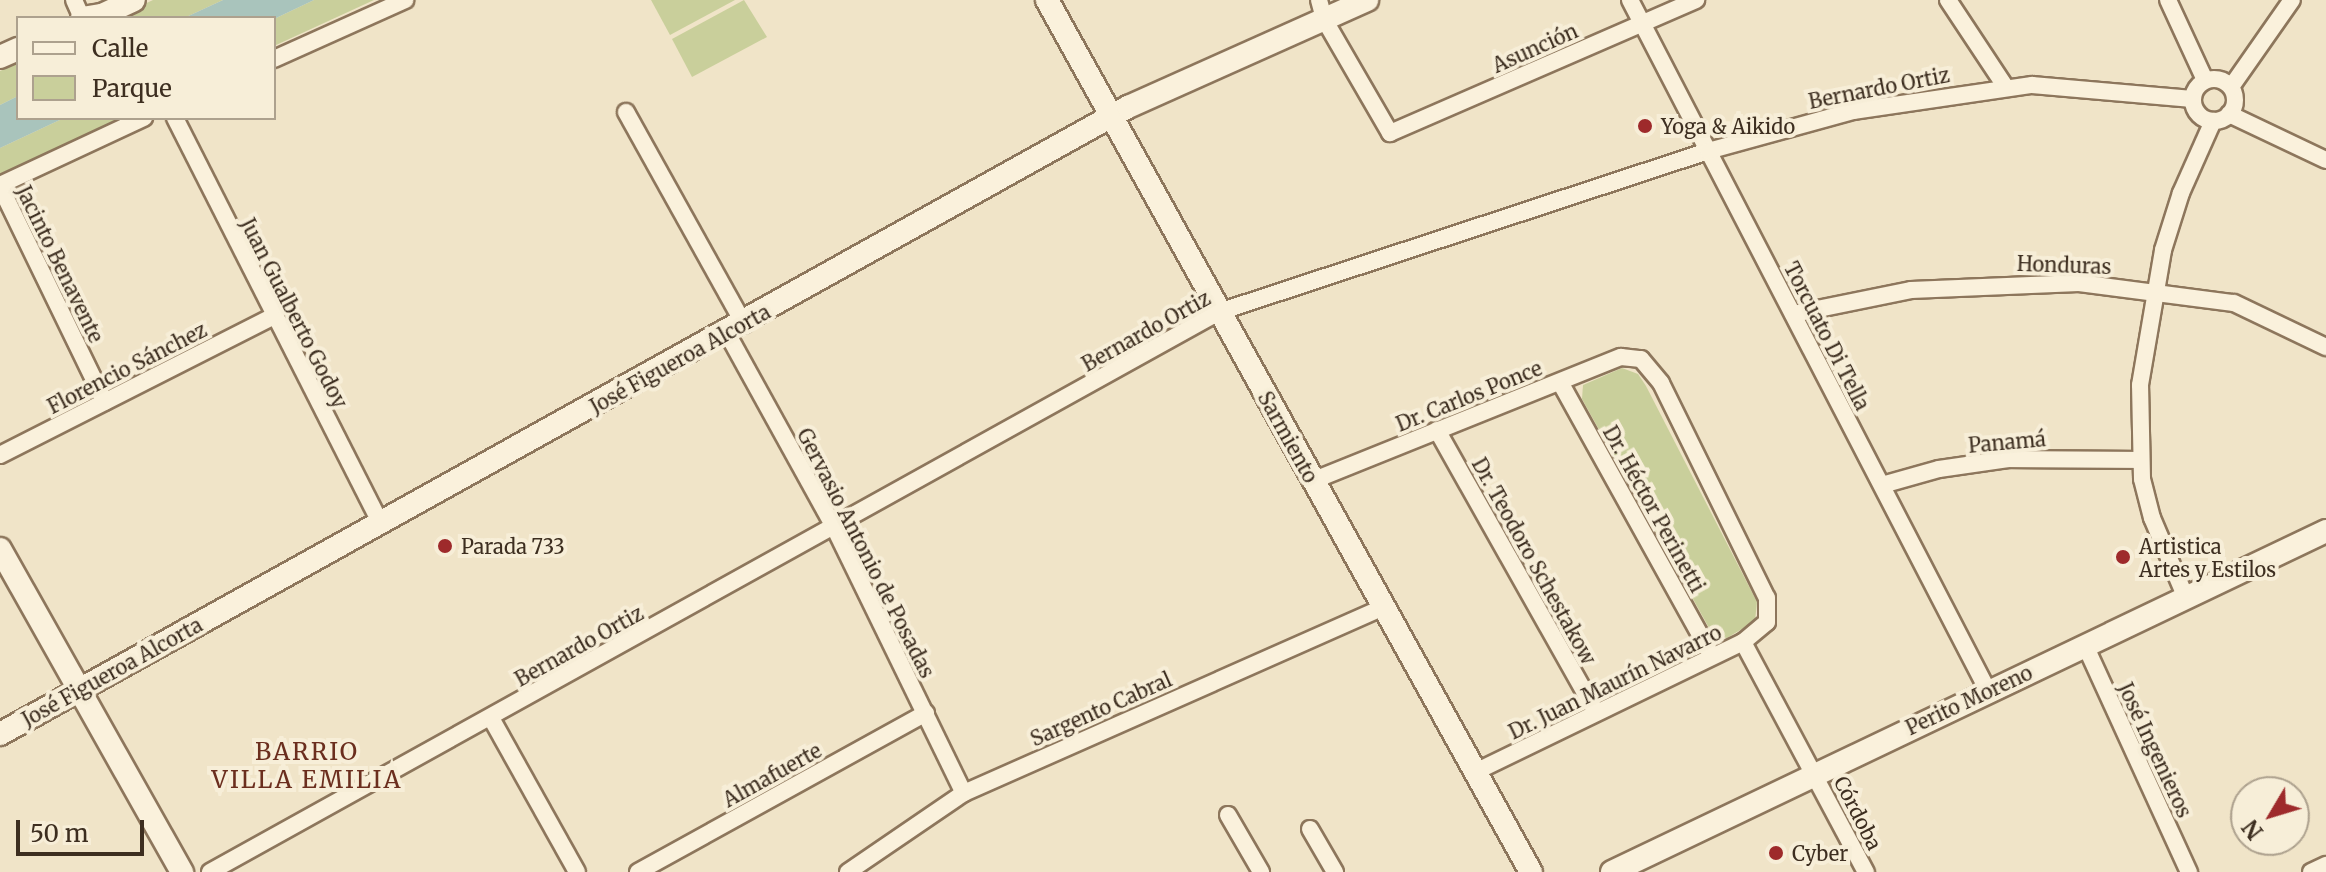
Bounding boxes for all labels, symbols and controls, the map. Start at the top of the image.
legend [16,16,276,120]
street label: Asunción [1489,19,1581,77]
text: Calle [92,33,148,64]
street label: Bernardo Ortiz [1806,63,1952,113]
text: Parque [92,73,172,104]
place label: Yoga & Aikido [1661,114,1795,138]
marker: Yoga & Aikido [1636,117,1654,135]
street label: Jacinto Benavente [12,182,108,346]
street label: Juan Gualberto Godoy [236,214,352,412]
street label: Honduras [2016,251,2112,279]
street label: Torcuato Di Tella [1779,258,1875,414]
street label: Bernardo Ortiz [1078,286,1214,376]
street label: José Figueroa Alcorta [586,299,774,419]
street label: Florencio Sánchez [43,317,211,419]
street label: Dr. Carlos Ponce [1393,356,1545,436]
street label: Sarmiento [1253,387,1323,487]
street label: Dr. Héctor Perinetti [1598,422,1710,596]
street label: Gervasio Antonio de Posadas [792,424,940,682]
street label: Panamá [1967,427,2047,457]
street label: Dr. Teodoro Schestakow [1467,454,1601,668]
place label: Parada 733 [461,534,565,558]
place label: Artistica Artes y Estilos [2139,534,2276,581]
marker: Parada 733 [436,537,454,555]
marker: Artistica Artes y Estilos [2114,548,2132,566]
street label: Bernardo Ortiz [511,601,647,691]
street label: José Figueroa Alcorta [18,612,206,732]
street label: Dr. Juan Maurín Navarro [1505,620,1725,744]
street label: Perito Moreno [1902,660,2036,740]
street label: Sargento Cabral [1027,667,1175,751]
street label: José Ingenieros [2113,679,2197,821]
district label: BARRIO VILLA EMILIA [212,738,402,794]
street label: Almafuerte [719,738,825,812]
street label: Córdoba [1829,772,1887,854]
north arrow [2230,776,2310,856]
scale bar [20,804,148,854]
text: N [2236,814,2269,845]
text: 50 m [30,818,89,849]
place label: Cyber [1792,841,1848,865]
marker: Cyber [1767,844,1785,862]

